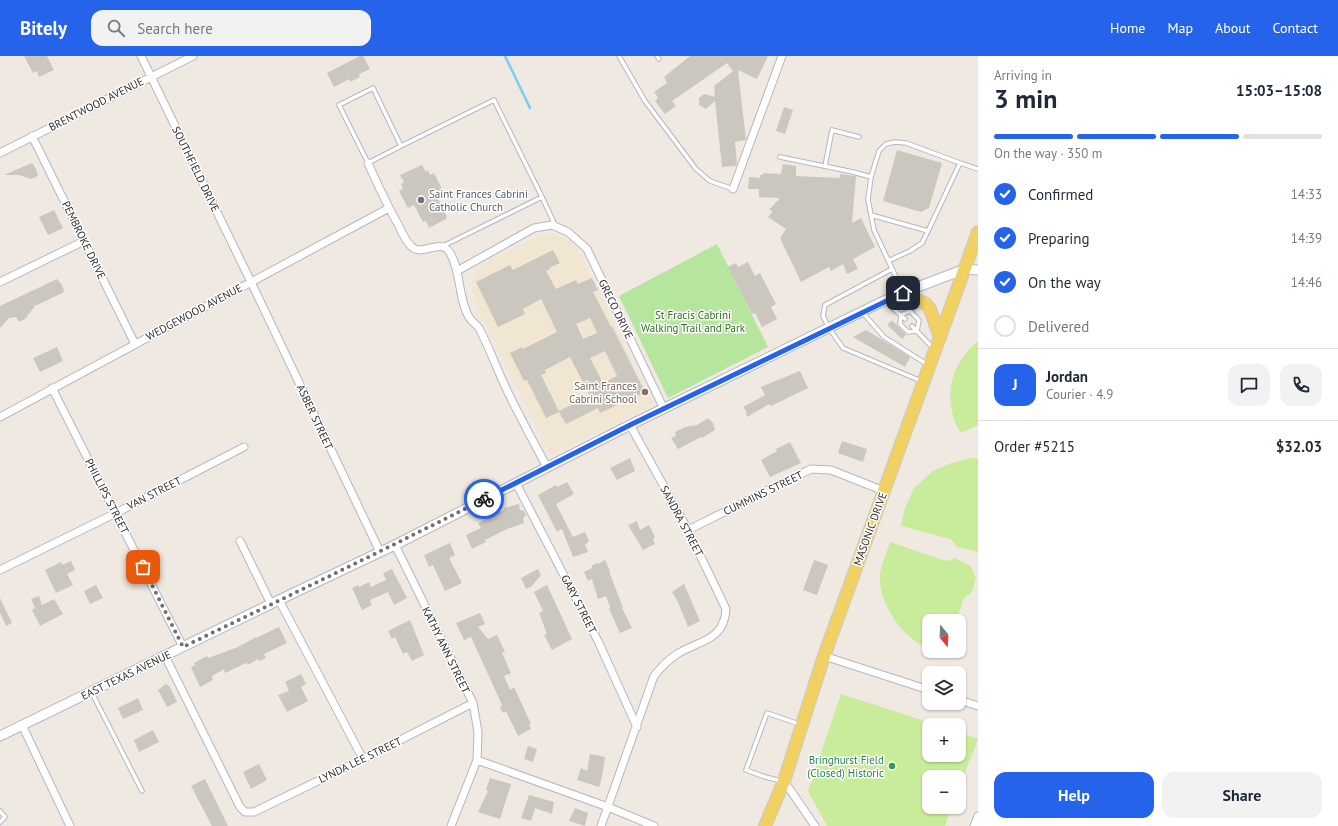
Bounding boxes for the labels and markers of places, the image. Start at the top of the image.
place label: Saint Frances Cabrini Catholic Church [429,187,528,214]
marker: Saint Frances Cabrini Catholic Church [416,195,426,205]
pin [886,276,920,310]
place label: Saint Frances Cabrini School [569,379,638,406]
marker: Saint Frances Cabrini School [640,387,650,397]
pin [126,550,160,584]
place label: Bringhurst Field (Closed) Historic [807,753,884,780]
marker: Bringhurst Field (Closed) Historic [887,761,897,771]

